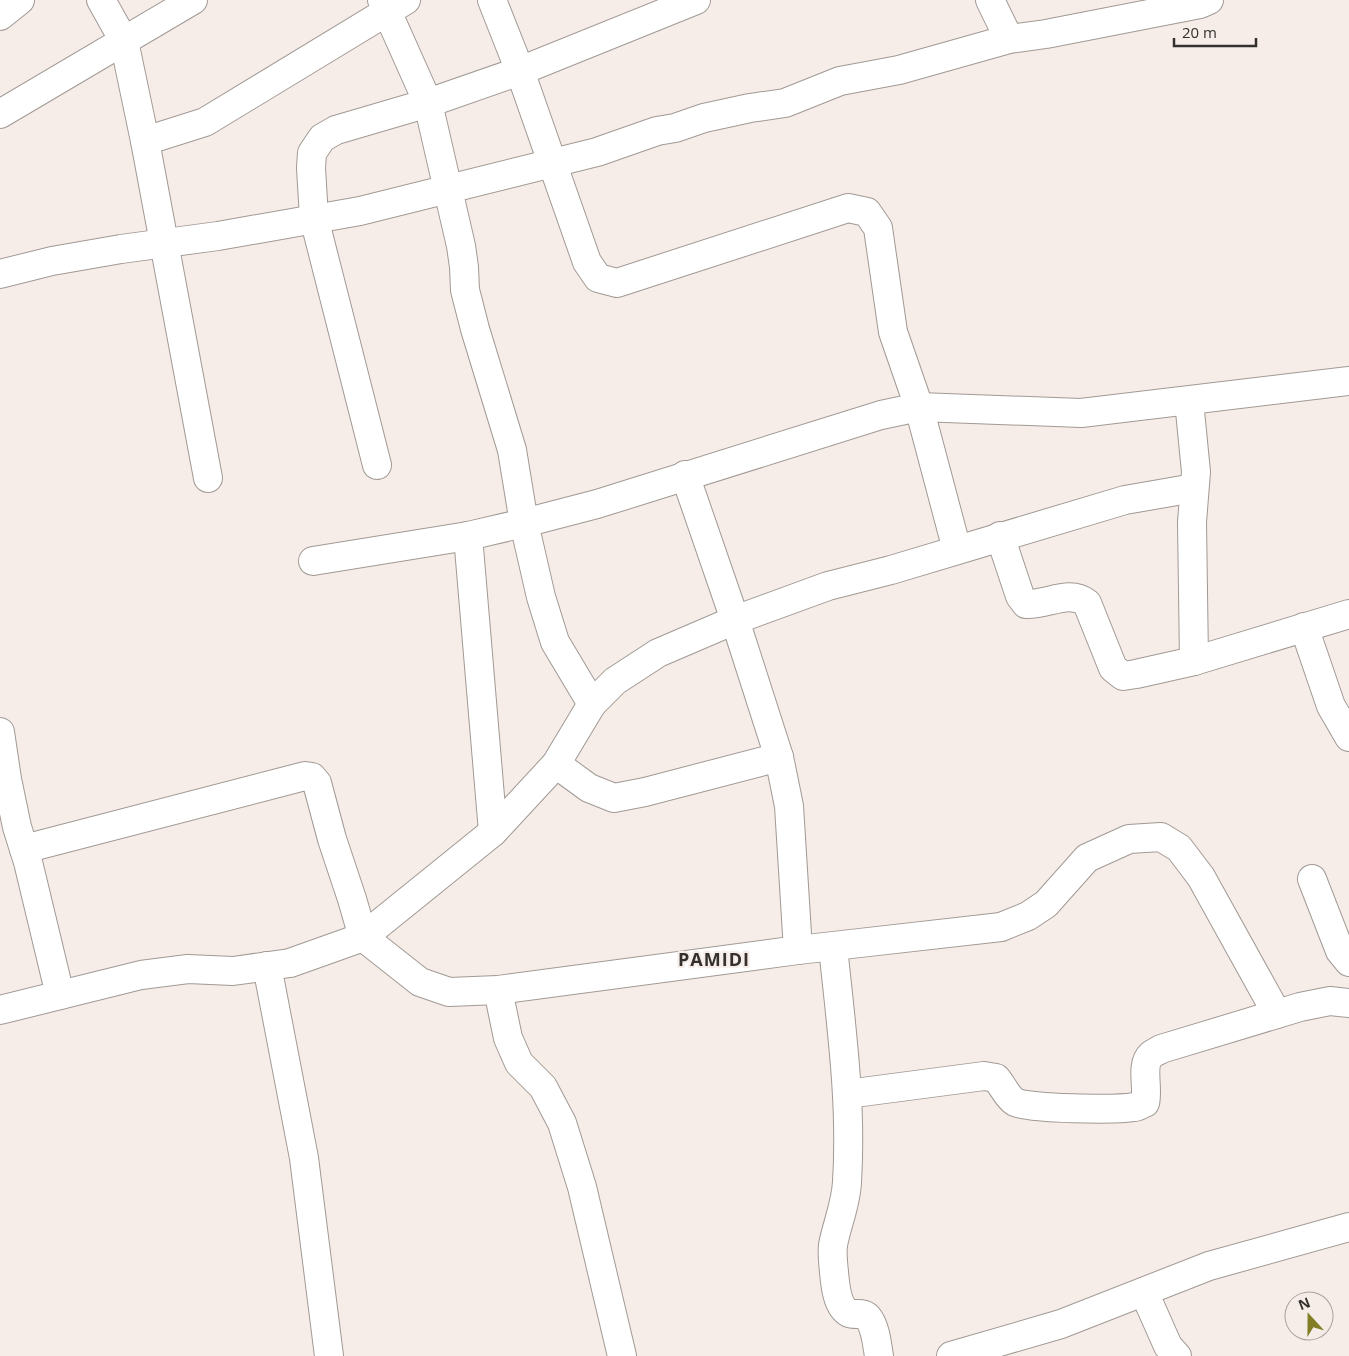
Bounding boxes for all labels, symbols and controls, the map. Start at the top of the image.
scale bar [1174,15,1256,47]
text: 20 m [1182,22,1217,42]
district label: PAMIDI [678,947,750,971]
north arrow [1284,1291,1334,1341]
text: N [1295,1292,1313,1314]

